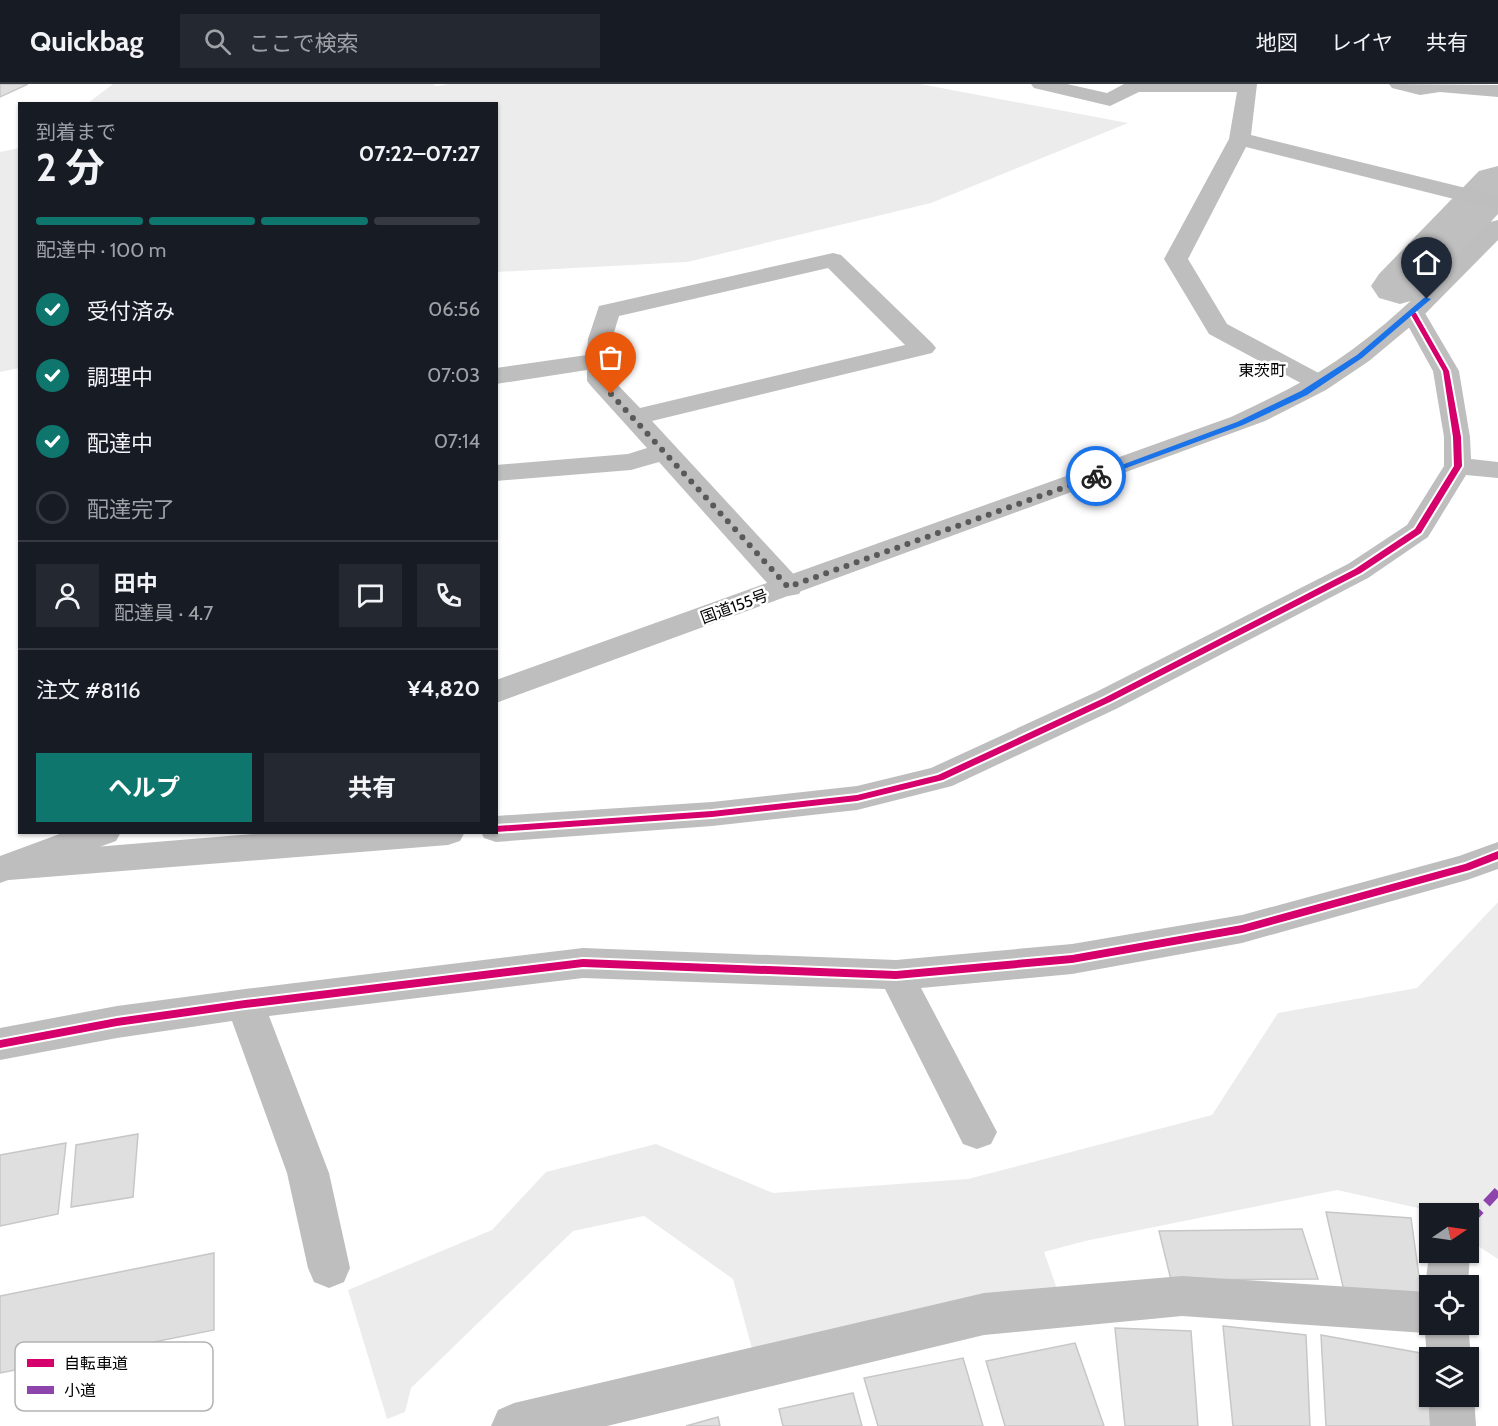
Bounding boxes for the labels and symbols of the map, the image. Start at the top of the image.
pin [1401,237,1452,299]
pin [585,332,636,394]
district label: 東茨町 [1238,361,1286,380]
courier [1066,446,1126,506]
street label: 国道155号 [698,585,771,627]
north arrow [1419,1203,1479,1263]
legend [15,1342,213,1411]
text: 自転車道 [64,1354,128,1373]
text: 小道 [64,1381,96,1400]

